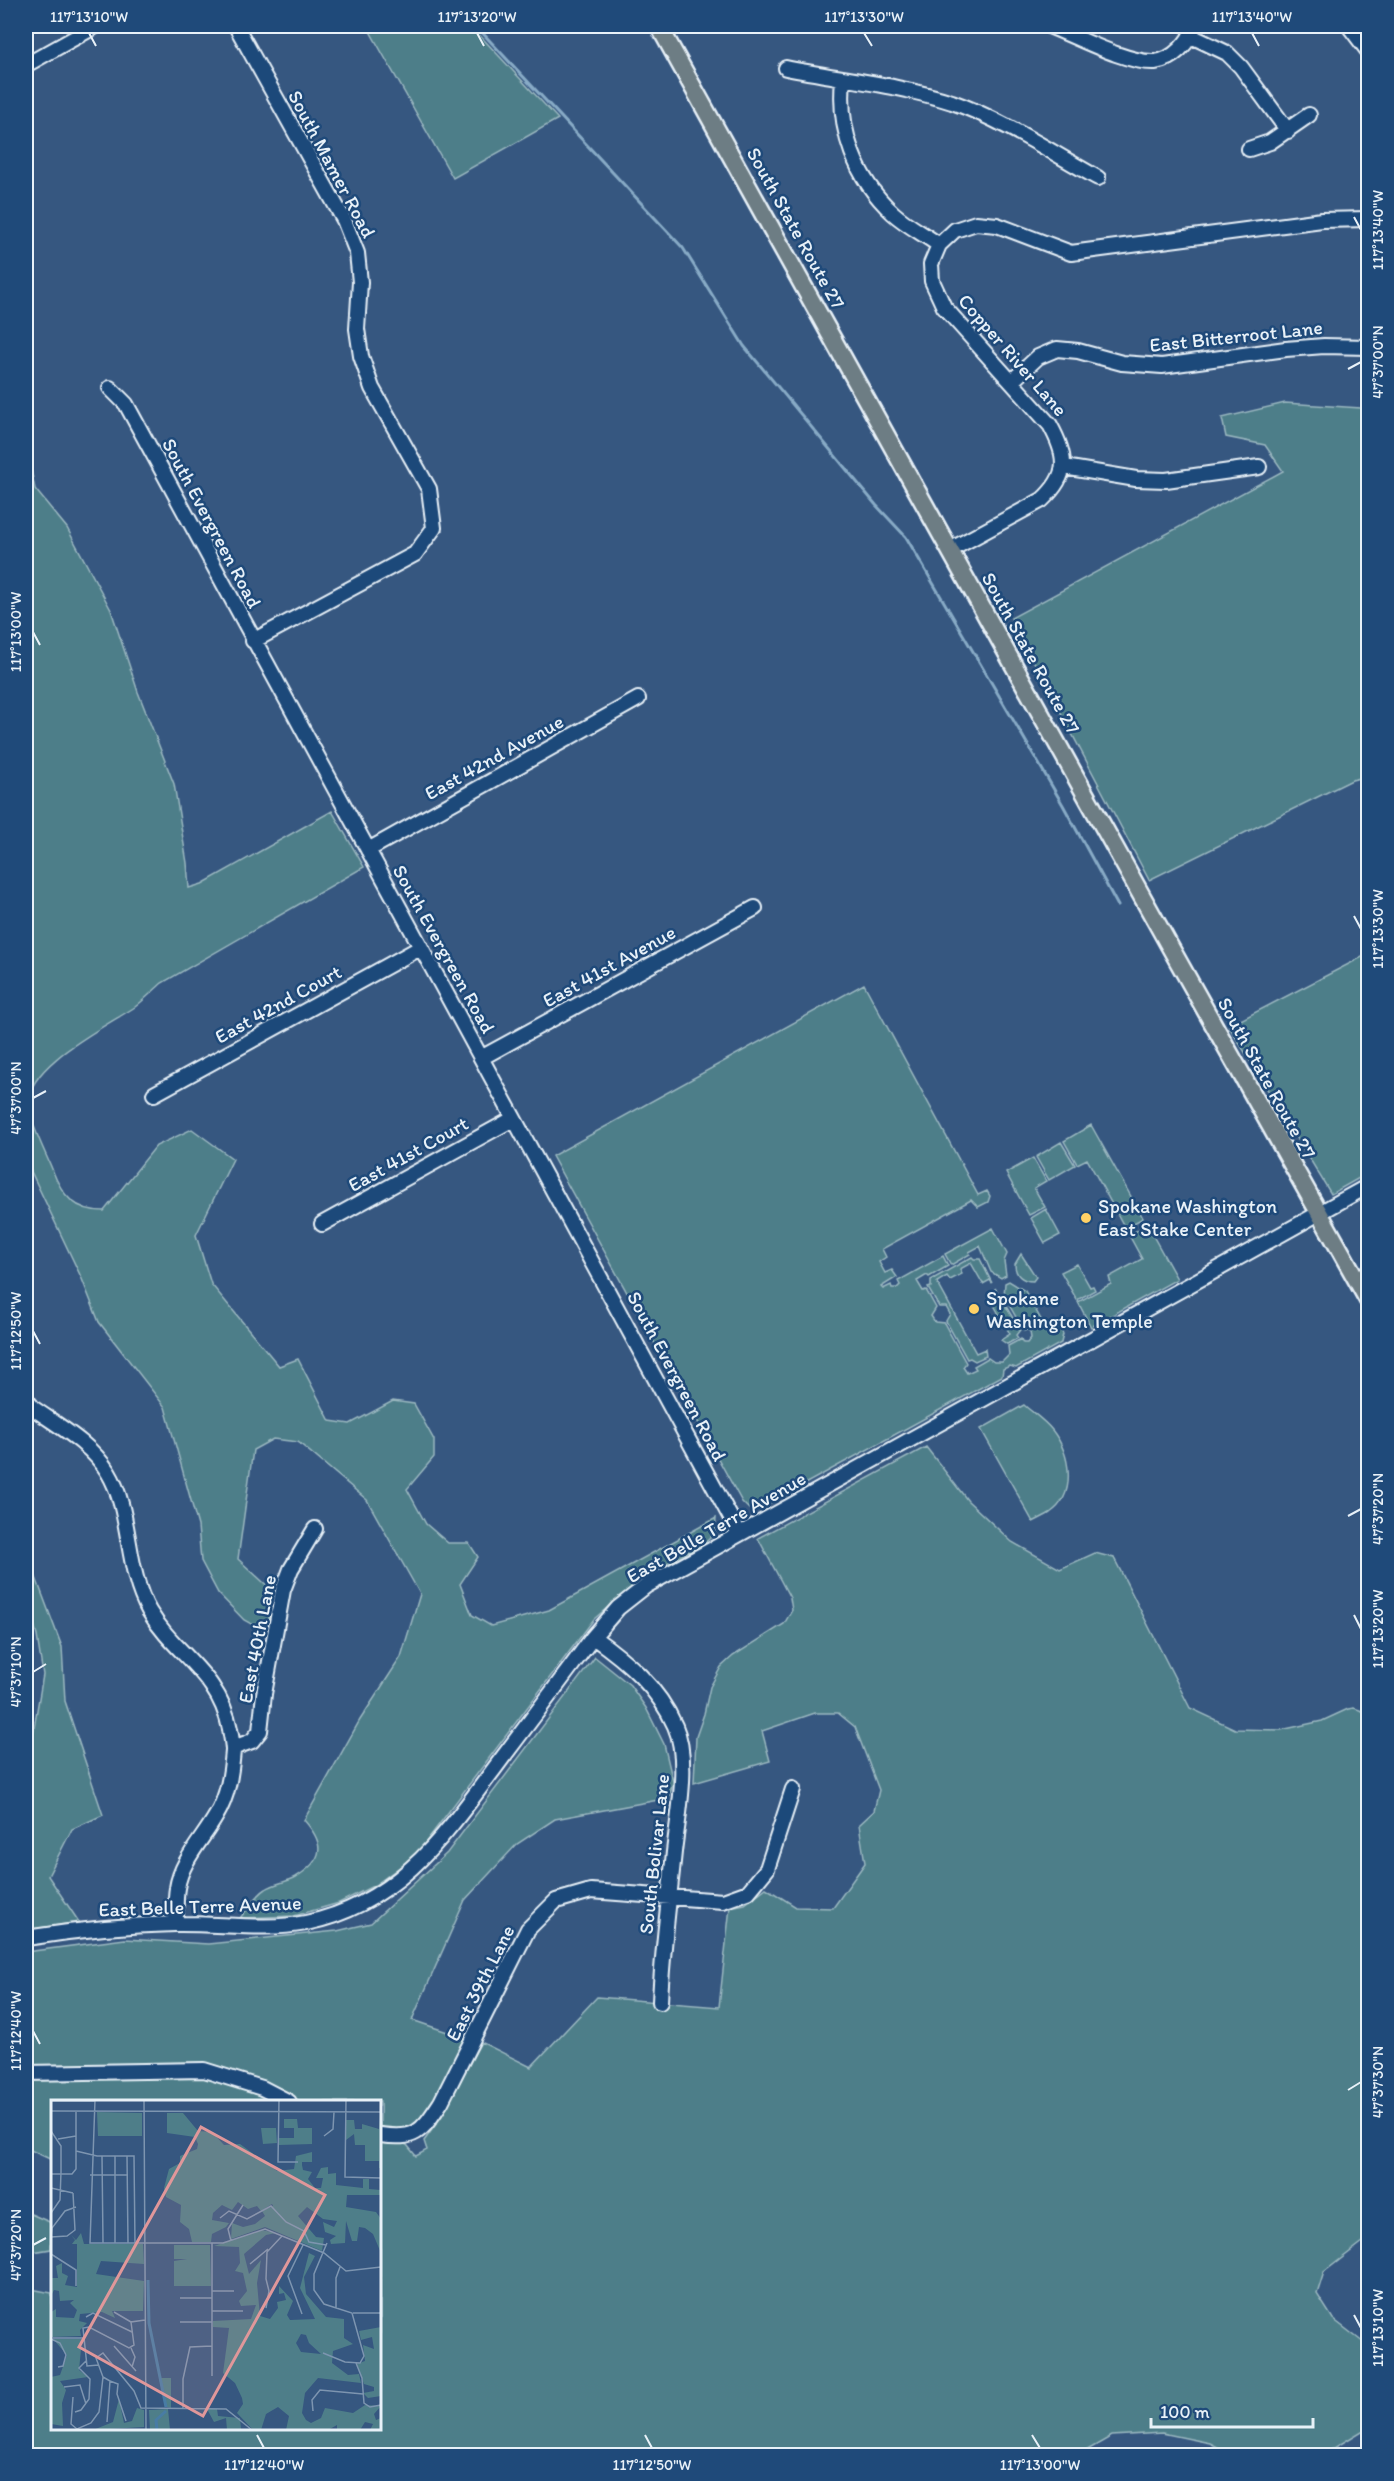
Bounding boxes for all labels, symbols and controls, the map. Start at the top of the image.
text: 117°13'10"W [50,8,128,26]
text: 117°13'20"W [437,8,517,26]
text: 117°13'30"W [824,8,904,26]
text: 117°13'40"W [1212,8,1292,26]
street label: South Mamer Road [283,86,381,242]
street label: South State Route 27 [742,143,850,313]
text: 117°13'40"W [1369,190,1387,270]
street label: Copper River Lane [953,289,1073,421]
street label: East Bitterroot Lane [1148,315,1324,357]
text: 47°37'00"N [1369,325,1387,399]
street label: South Evergreen Road [157,434,267,612]
street label: South State Route 27 [977,568,1085,738]
text: 117°13'00"W [7,592,25,672]
street label: East 42nd Avenue [420,709,568,805]
street label: South Evergreen Road [388,861,500,1038]
text: 117°13'30"W [1369,889,1387,969]
street label: East 41st Avenue [538,920,680,1012]
street label: East 42nd Court [211,959,345,1049]
street label: South State Route 27 [1213,993,1321,1163]
text: 47°37'00"N [7,1061,25,1135]
street label: East 41st Court [344,1111,472,1197]
place label: Spokane Washington East Stake Center [1098,1194,1277,1241]
marker: Spokane Washington East Stake Center [1079,1211,1093,1225]
place label: Spokane Washington Temple [986,1286,1153,1333]
street label: South Evergreen Road [622,1287,732,1465]
text: 117°12'50"W [7,1291,25,1370]
marker: Spokane Washington Temple [967,1302,981,1316]
street label: East Belle Terre Avenue [622,1466,810,1588]
text: 47°37'20"N [1369,1473,1387,1545]
street label: East 40th Lane [233,1573,281,1705]
text: 117°13'20"W [1369,1589,1387,1669]
text: 47°37'10"N [7,1636,25,1708]
street label: South Bolivar Lane [634,1773,674,1935]
street label: East Belle Terre Avenue [98,1890,302,1922]
street label: East 39th Lane [440,1921,520,2045]
text: 117°12'40"W [7,1991,25,2071]
text: 47°37'30"N [1369,2046,1387,2118]
inset map [51,2100,381,2430]
text: 47°37'20"N [7,2209,25,2281]
text: 117°13'10"W [1369,2289,1387,2367]
scale bar [1151,2391,1313,2429]
text: 100 m [1160,2401,1210,2423]
text: 117°12'40"W [224,2456,304,2474]
text: 117°12'50"W [613,2456,692,2474]
text: 117°13'00"W [1000,2456,1080,2474]

